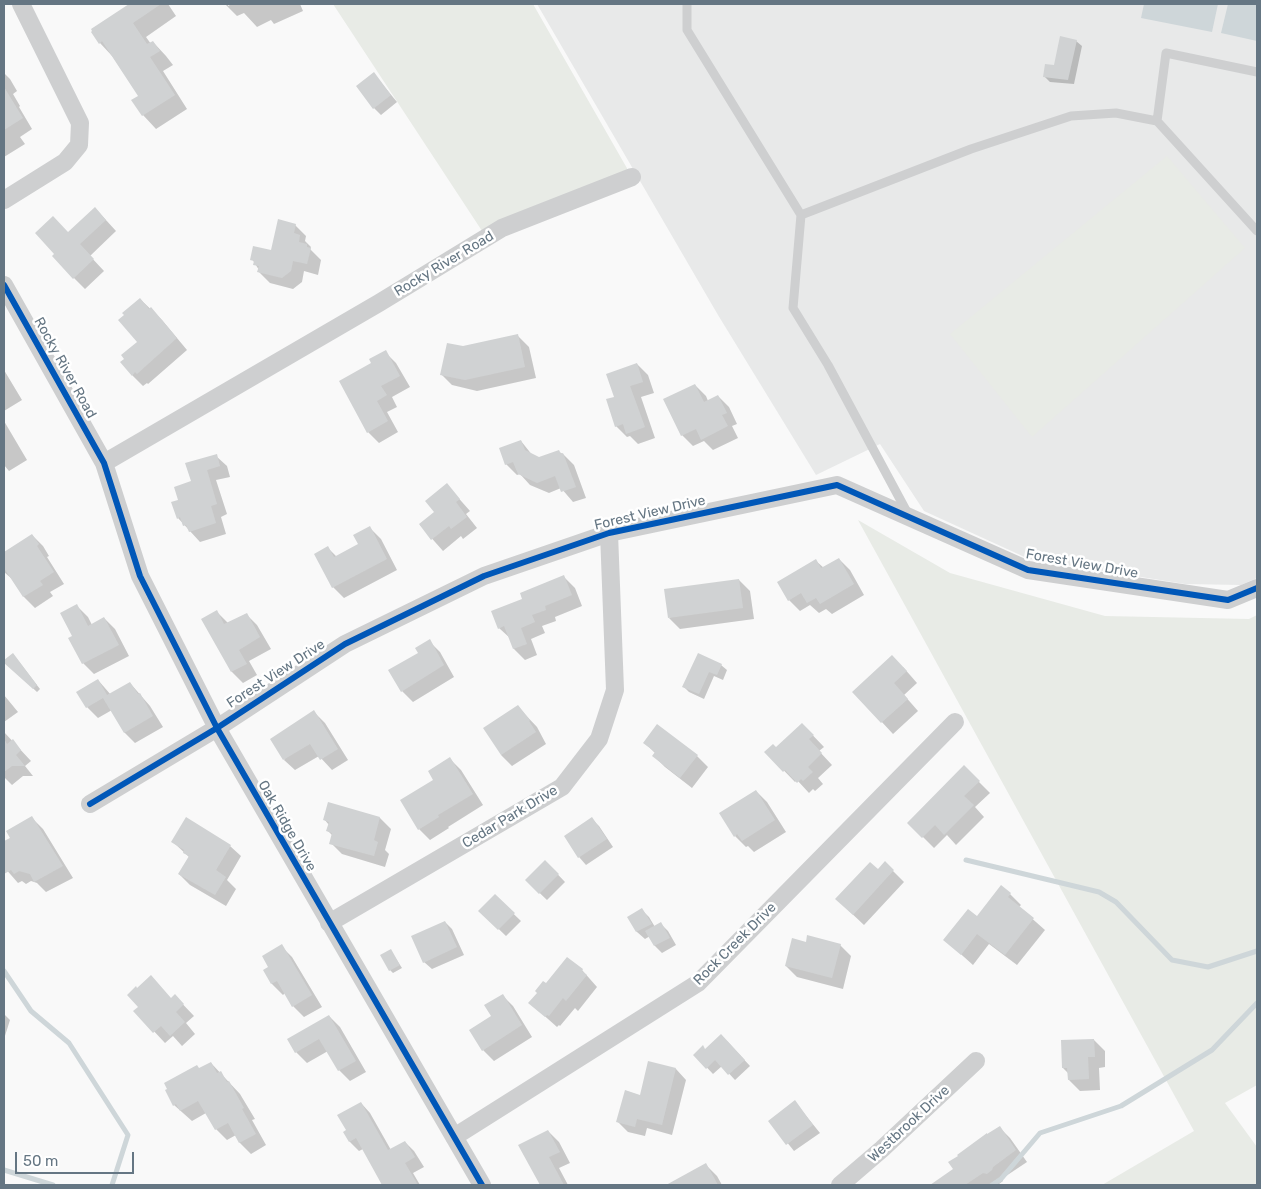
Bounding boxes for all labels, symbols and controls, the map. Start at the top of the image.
street label: Rocky River Road [391,228,497,300]
street label: Rocky River Road [30,314,100,422]
street label: Forest View Drive [593,492,707,534]
street label: Forest View Drive [1025,546,1139,582]
street label: Forest View Drive [224,636,328,712]
street label: Oak Ridge Drive [254,778,320,874]
street label: Cedar Park Drive [459,782,561,852]
street label: Rock Creek Drive [690,899,780,989]
street label: Westbrook Drive [865,1082,953,1166]
scale bar [18,1142,136,1174]
text: 50 m [23,1152,58,1170]

